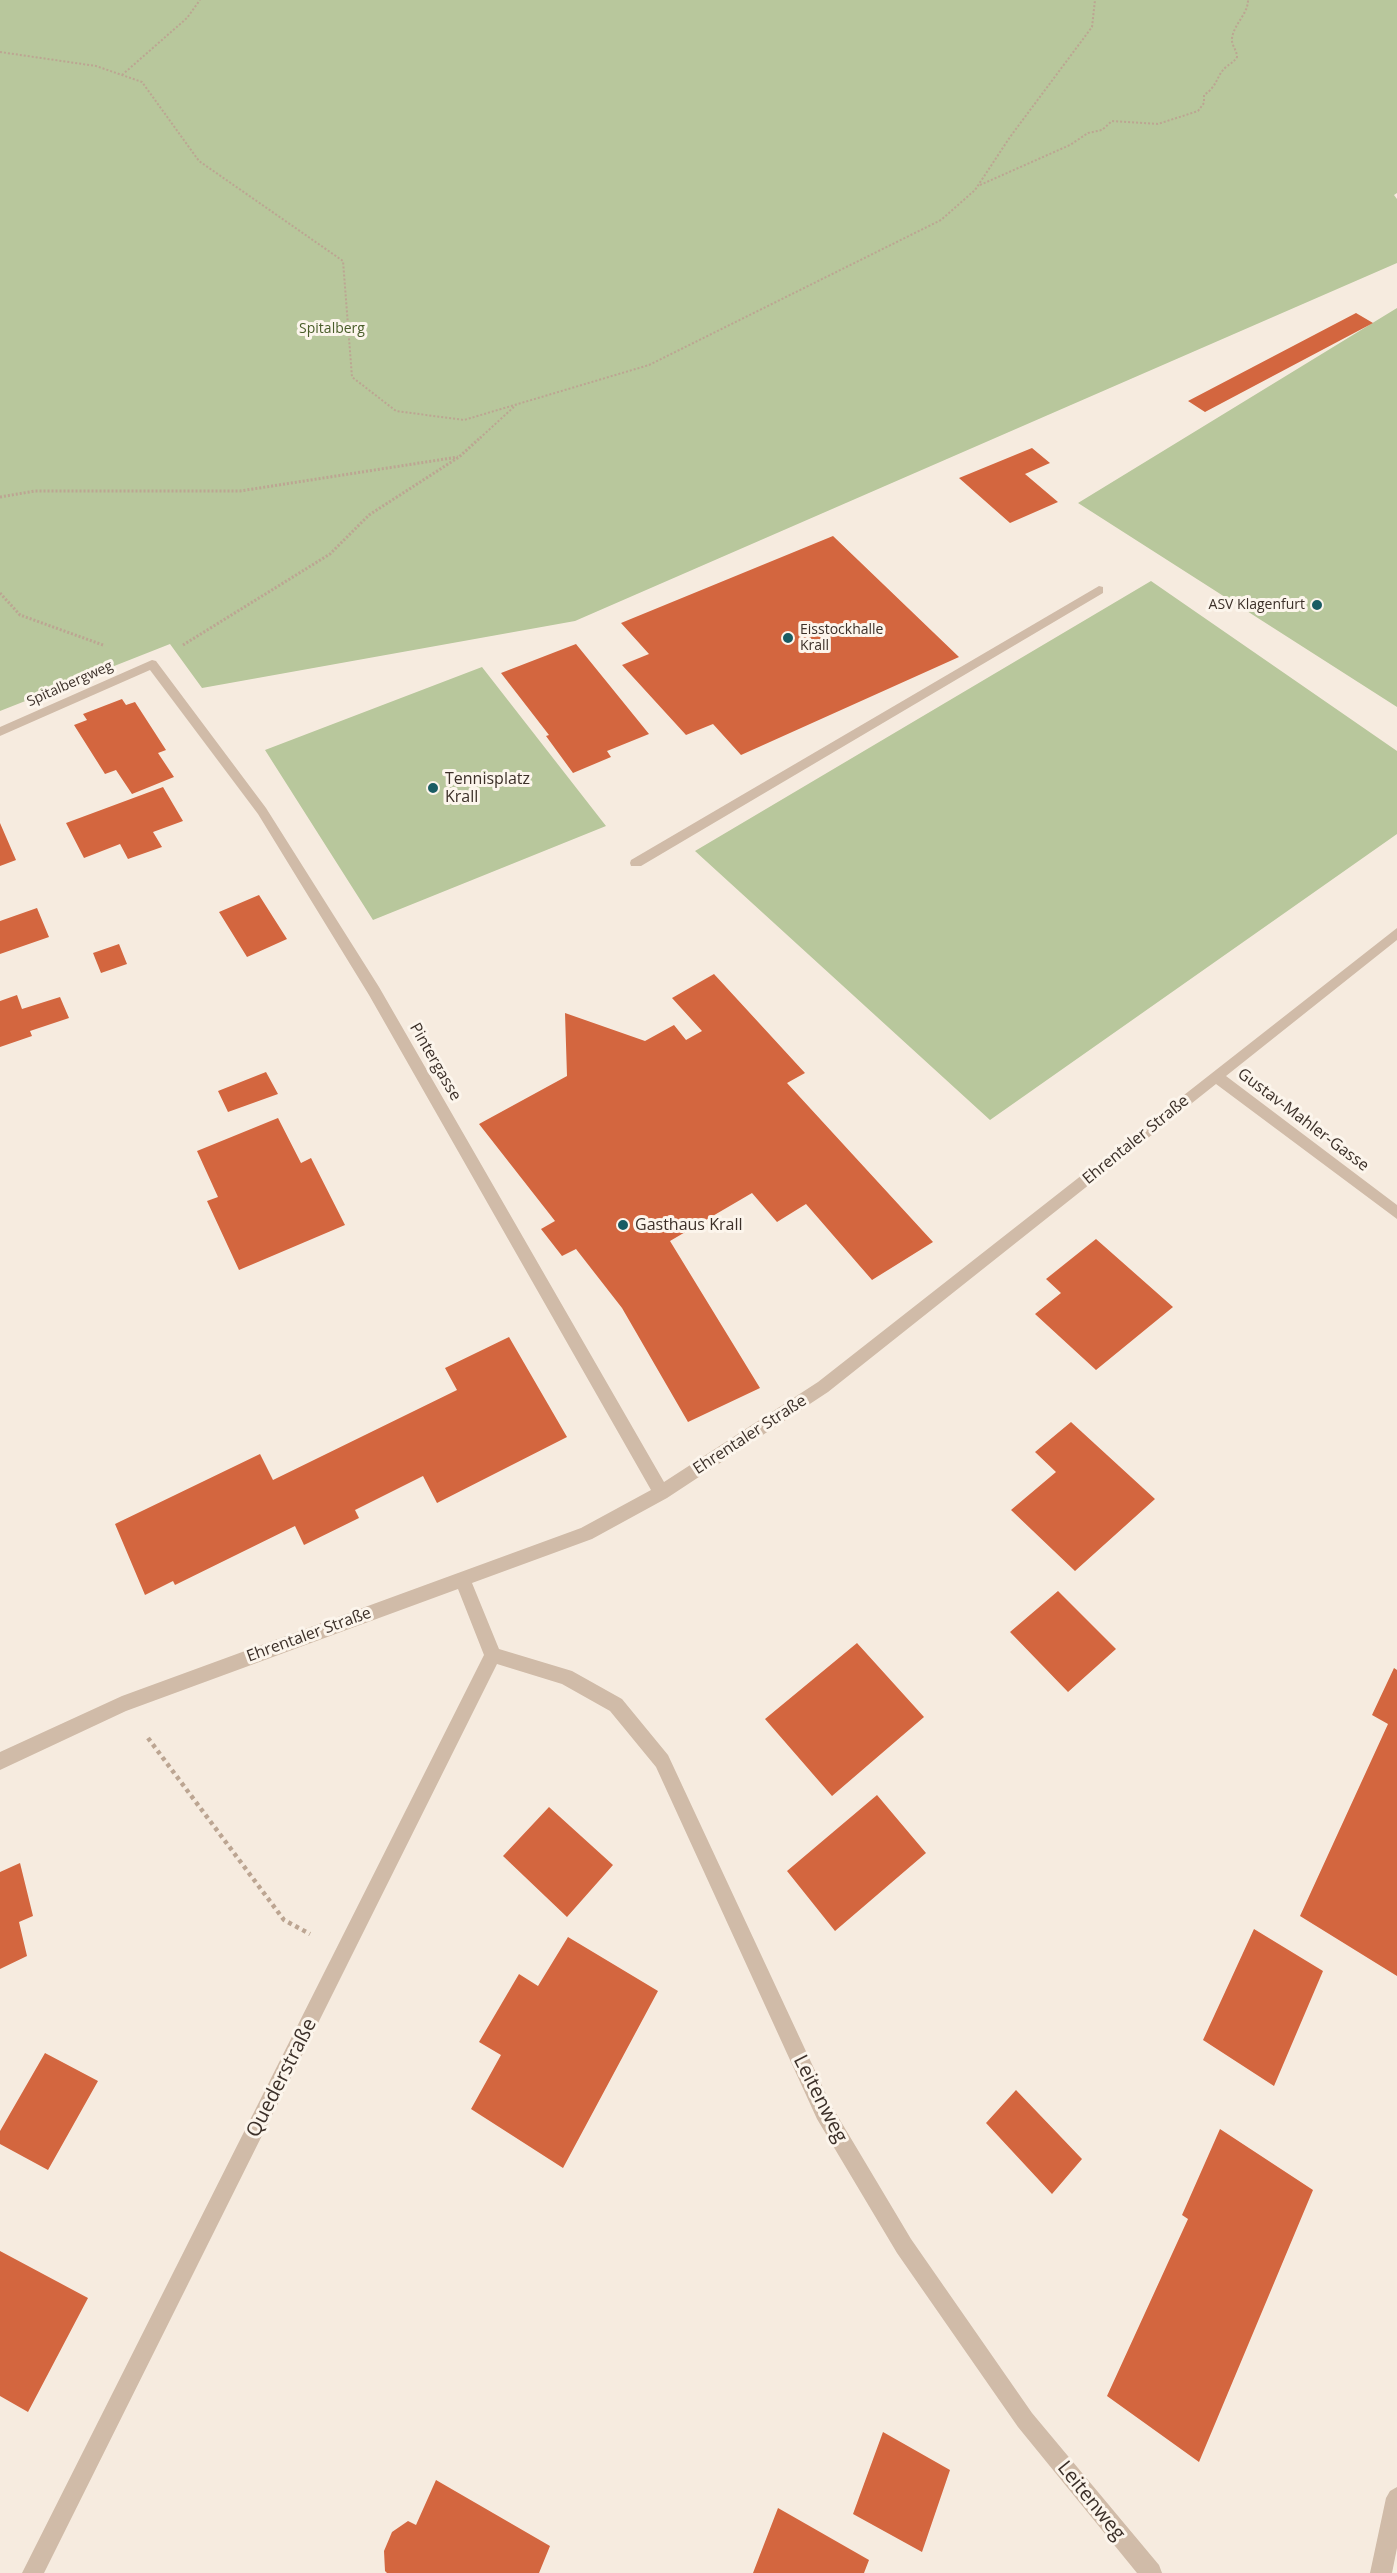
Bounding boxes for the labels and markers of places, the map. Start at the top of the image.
place label: ASV Klagenfurt [1209,597,1305,613]
marker: ASV Klagenfurt [1310,598,1324,612]
place label: Eisstockhalle Krall [800,622,883,654]
marker: Eisstockhalle Krall [781,631,795,645]
place label: Tennisplatz Krall [445,769,530,807]
marker: Tennisplatz Krall [426,781,440,795]
place label: Gasthaus Krall [635,1215,742,1235]
marker: Gasthaus Krall [616,1218,630,1232]

